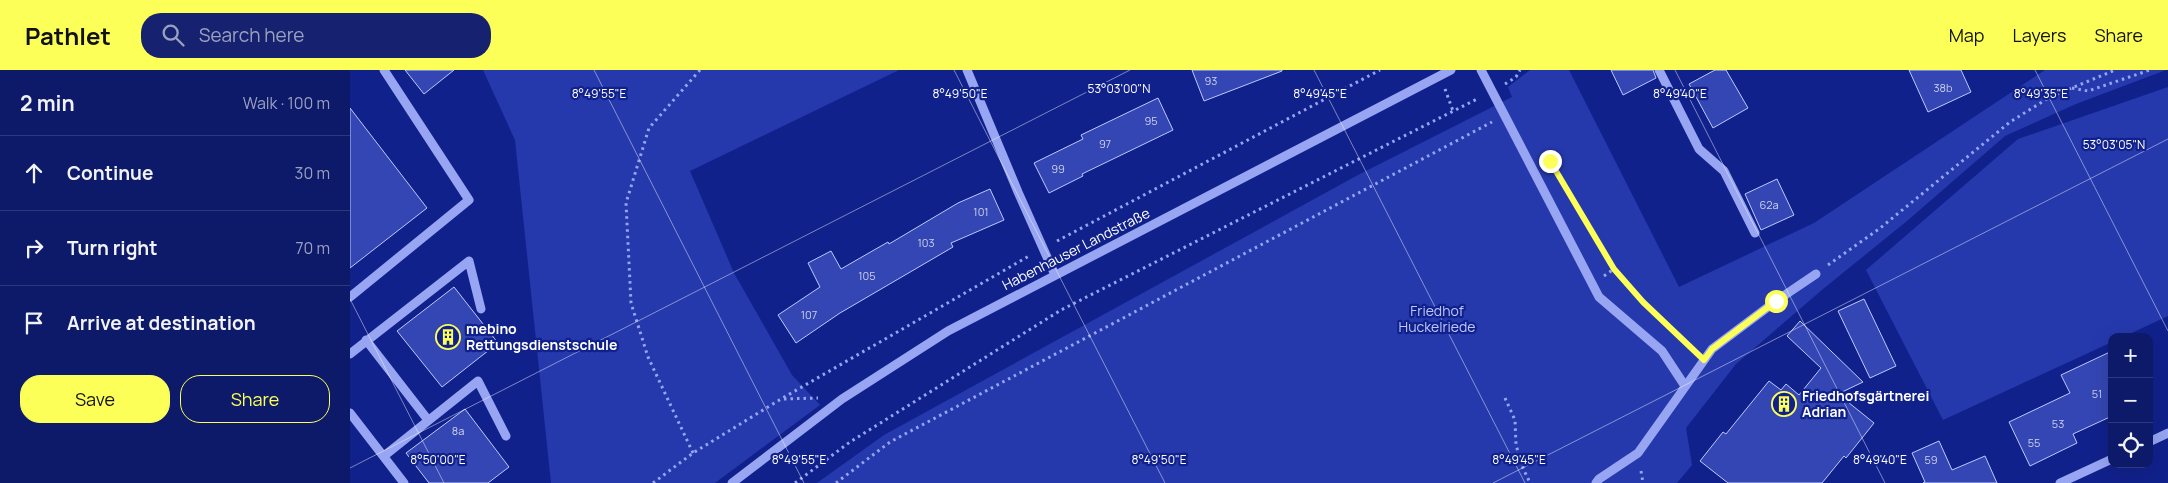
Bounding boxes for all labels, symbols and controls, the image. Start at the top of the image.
search box [141,13,491,58]
text: Pathlet [25,19,111,52]
icon: search [159,21,187,49]
text: Search here [199,22,304,48]
text: Map [1949,23,1984,47]
text: Layers [2012,23,2066,47]
text: Share [2094,23,2143,47]
house number: 93 [1205,73,1217,88]
text: 53°03'00"N [1087,80,1151,97]
house number: 38b [1934,80,1953,95]
text: 8°49'55"E [572,85,627,102]
text: 8°49'50"E [932,85,988,102]
text: 8°49'45"E [1293,85,1347,102]
text: 8°49'40"E [1653,85,1707,102]
text: 8°49'35"E [2014,85,2068,102]
text: 2 min [20,89,75,117]
text: Walk · 100 m [243,92,330,114]
house number: 95 [1144,113,1158,128]
house number: 97 [1099,136,1111,151]
text: 53°03'05"N [2083,136,2145,153]
route end [1539,150,1562,173]
icon: ahead [20,159,48,187]
text: Continue [67,160,153,186]
house number: 99 [1051,161,1065,176]
text: 30 m [295,162,330,184]
house number: 62a [1759,197,1779,212]
street label: Habenhauser Landstraße [999,203,1153,294]
house number: 101 [973,204,989,219]
icon: right [20,234,48,262]
text: Turn right [67,235,157,261]
house number: 103 [917,235,935,250]
text: 70 m [295,237,330,259]
house number: 105 [858,268,876,283]
route start [1765,290,1788,313]
park label: Friedhof Huckelriede [1399,301,1475,336]
house number: 107 [801,307,817,322]
icon: arrive [20,309,48,337]
text: Arrive at destination [67,310,256,336]
place label: mebino Rettungsdienstschule [466,319,617,354]
building icon: mebino Rettungsdienstschule [435,324,461,350]
map controls [2108,333,2153,468]
button: + [2108,333,2153,378]
button: Save [20,375,170,423]
button: Share [180,375,330,423]
button: − [2108,378,2153,423]
place label: Friedhofsgärtnerei Adrian [1802,386,1929,421]
house number: 51 [2092,386,2102,401]
building icon: Friedhofsgärtnerei Adrian [1771,391,1797,417]
house number: 53 [2052,416,2064,431]
house number: 8a [452,423,464,438]
button: locate [2108,423,2153,468]
house number: 55 [2028,435,2040,450]
text: 8°50'00"E [410,451,466,468]
text: 8°49'55"E [772,451,827,468]
text: 8°49'50"E [1131,451,1187,468]
text: 8°49'45"E [1492,451,1546,468]
text: 8°49'40"E [1853,451,1907,468]
house number: 59 [1924,452,1938,467]

